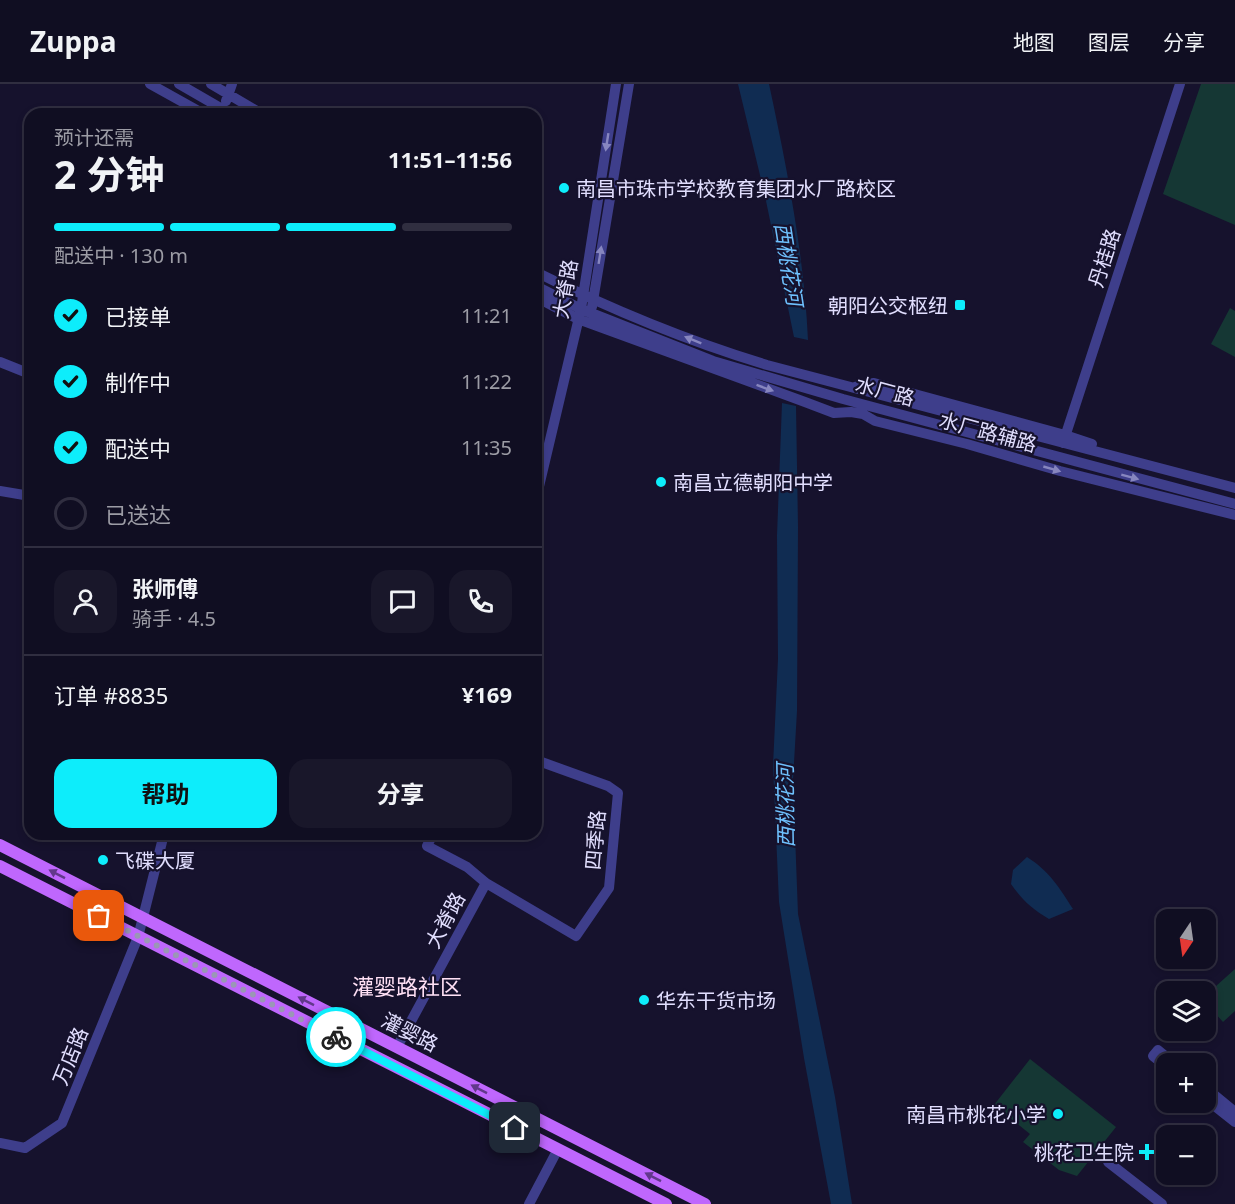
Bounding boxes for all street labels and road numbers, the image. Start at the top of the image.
street label: 丹桂路 [1082,225,1126,291]
street label: 大脊路 [546,257,584,321]
street label: 水厂路 [853,370,917,412]
street label: 水厂路辅路 [936,406,1040,458]
street label: 四季路 [579,809,611,871]
street label: 大脊路 [419,887,471,953]
street label: 灌婴路 [377,1006,443,1058]
street label: 万店路 [46,1023,94,1089]

